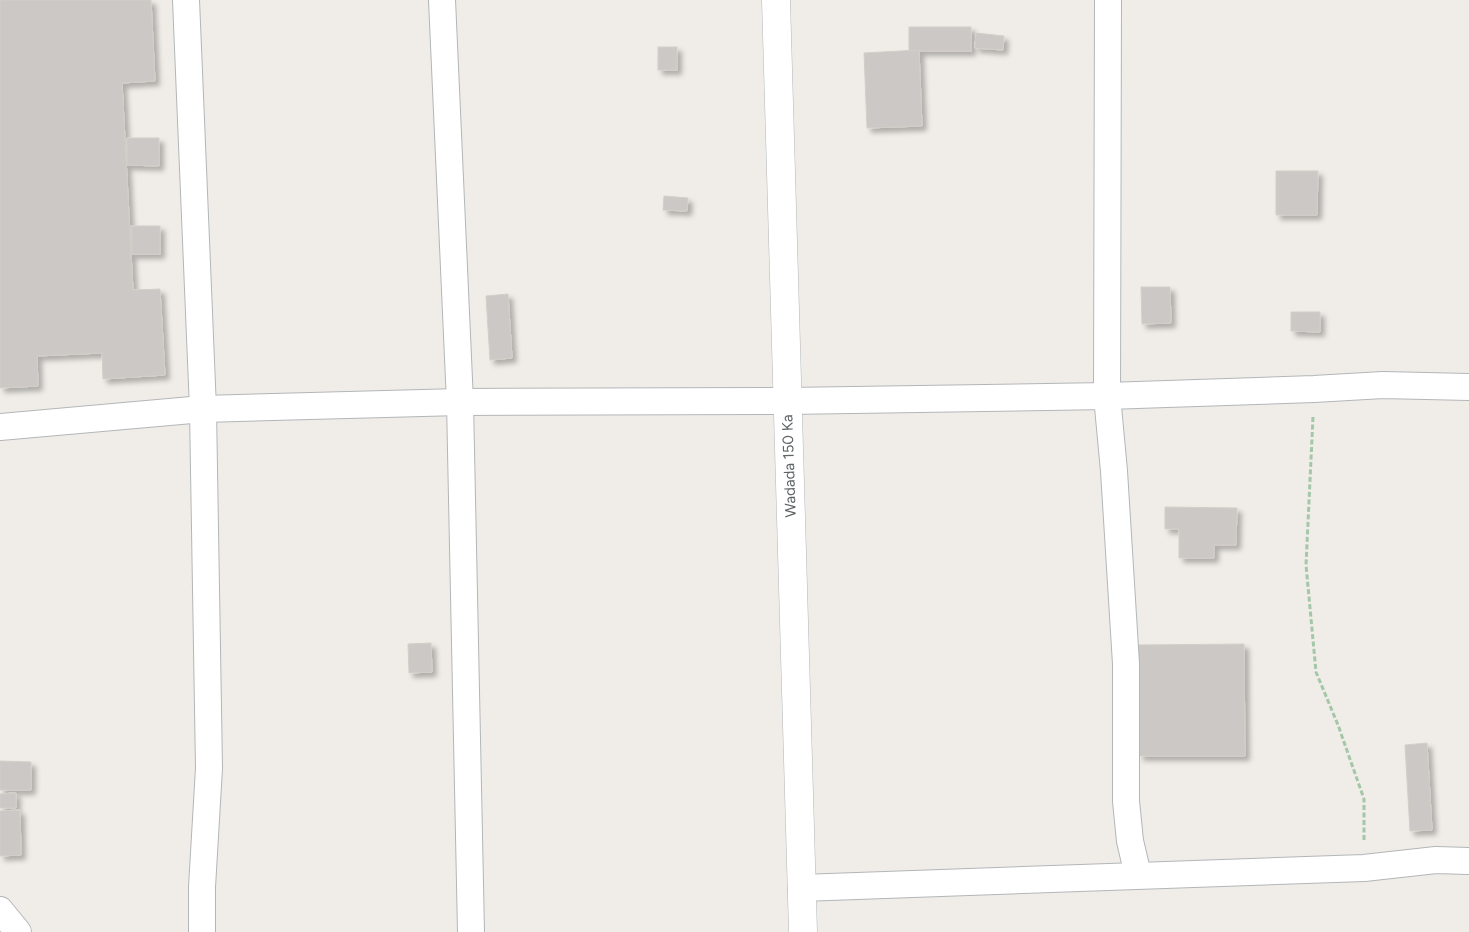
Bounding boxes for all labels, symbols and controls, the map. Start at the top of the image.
street label: Wadada 150 Ka [778,414,800,518]

